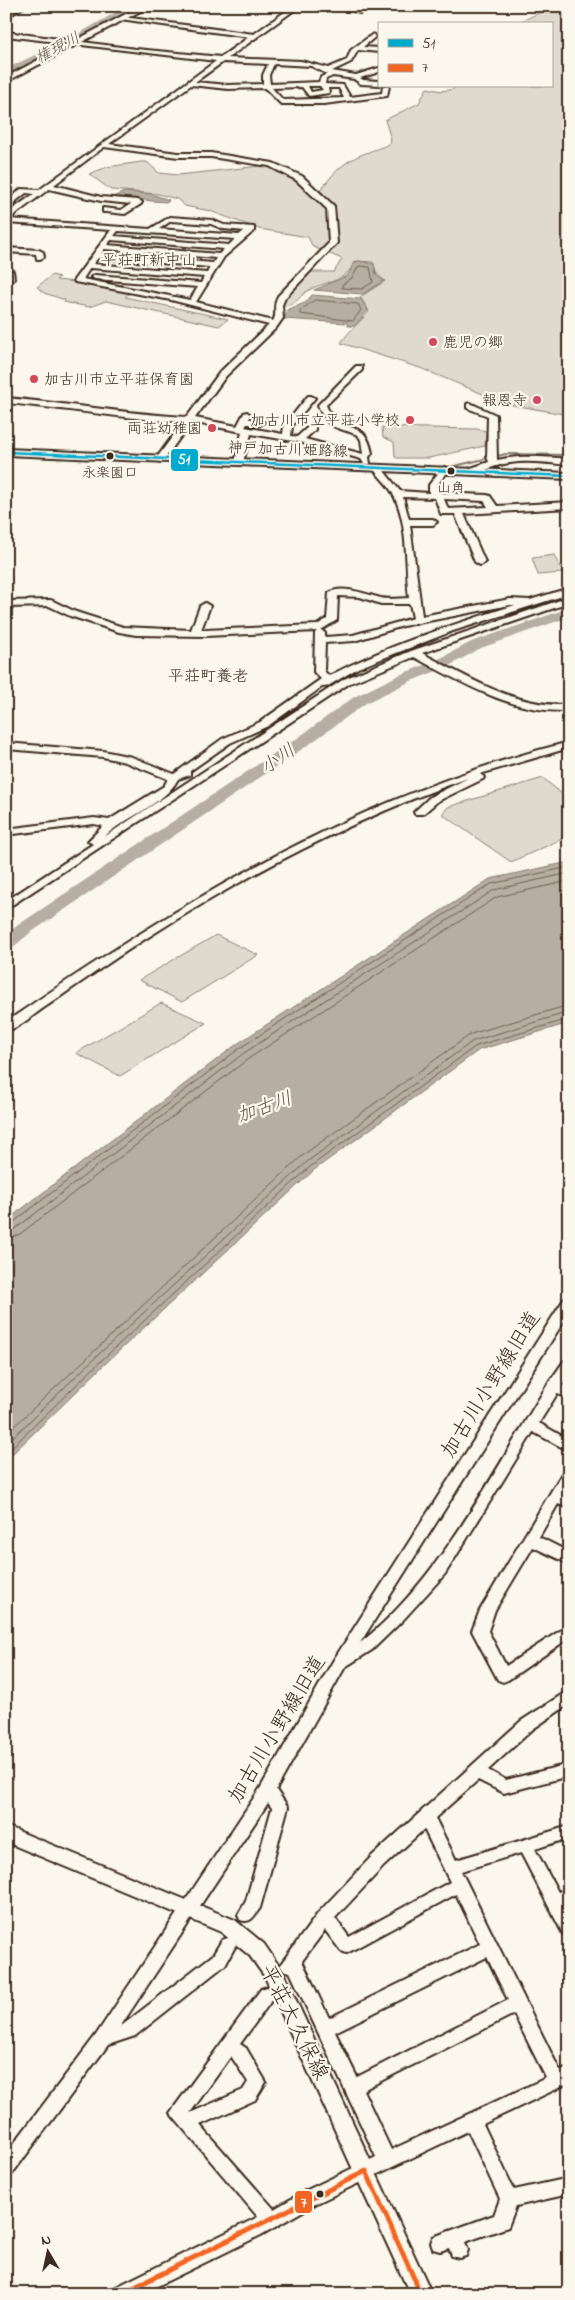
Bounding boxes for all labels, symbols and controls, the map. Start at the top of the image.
legend [378,22,552,88]
water label: 権現川 [31,27,85,71]
text: 51 [422,33,436,55]
text: 7 [422,57,428,79]
district label: 平荘町新中山 [101,249,197,273]
place label: 鹿児の郷 [443,332,503,354]
marker: 鹿児の郷 [427,336,439,348]
place label: 加古川市立平荘保育園 [44,369,194,391]
marker: 加古川市立平荘保育園 [28,373,40,385]
place label: 報恩寺 [482,390,527,412]
marker: 報恩寺 [531,394,543,406]
place label: 加古川市立平荘小学校 [250,410,400,432]
marker: 加古川市立平荘小学校 [404,414,416,426]
place label: 両荘幼稚園 [127,418,202,440]
marker: 両荘幼稚園 [206,422,218,434]
street label: 神戸加古川姫路線 [228,437,348,463]
line badge: 51 [170,448,199,472]
text: 51 [178,450,191,471]
marker: 永楽園口 [105,451,115,461]
place label: 永楽園口 [82,463,138,484]
marker: 山角 [446,466,456,476]
place label: 山角 [437,478,465,499]
district label: 平荘町養老 [168,665,248,689]
water label: 小川 [255,738,302,782]
water label: 加古川 [233,1086,296,1131]
street label: 加古川小野線旧道 [434,1306,549,1464]
street label: 加古川小野線旧道 [222,1650,334,1810]
street label: 平荘大久保線 [251,1960,335,2086]
unlabelled marker [315,2189,325,2199]
line badge: 7 [294,2190,313,2214]
text: 7 [301,2193,307,2214]
north arrow [22,2228,72,2278]
text: N [40,2230,53,2252]

